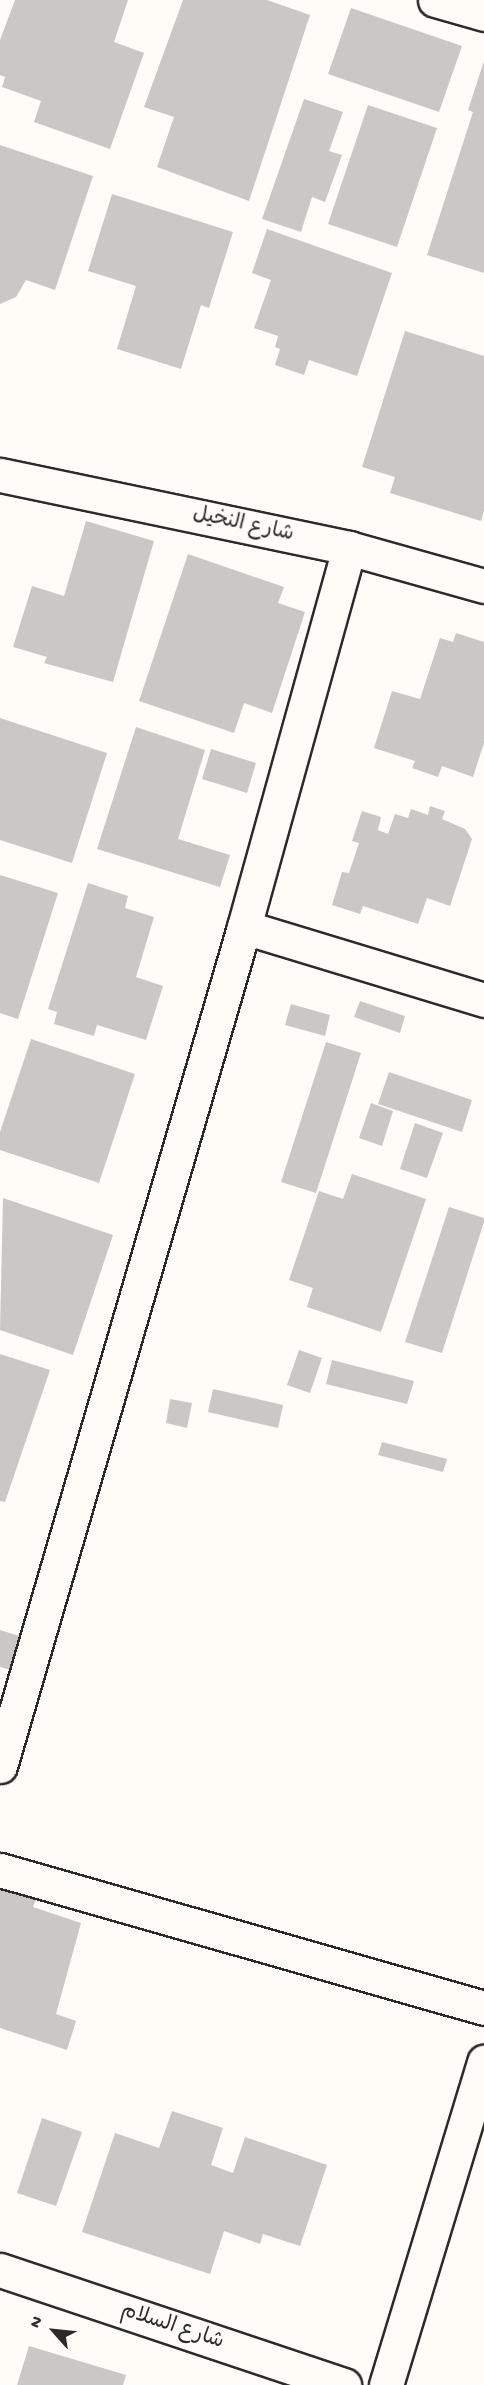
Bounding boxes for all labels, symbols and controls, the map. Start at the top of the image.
street label: شارع النخيل [190,503,296,549]
street label: شارع السلام [117,2300,227,2356]
north arrow [24,2301,84,2361]
text: N [27,2314,48,2332]

